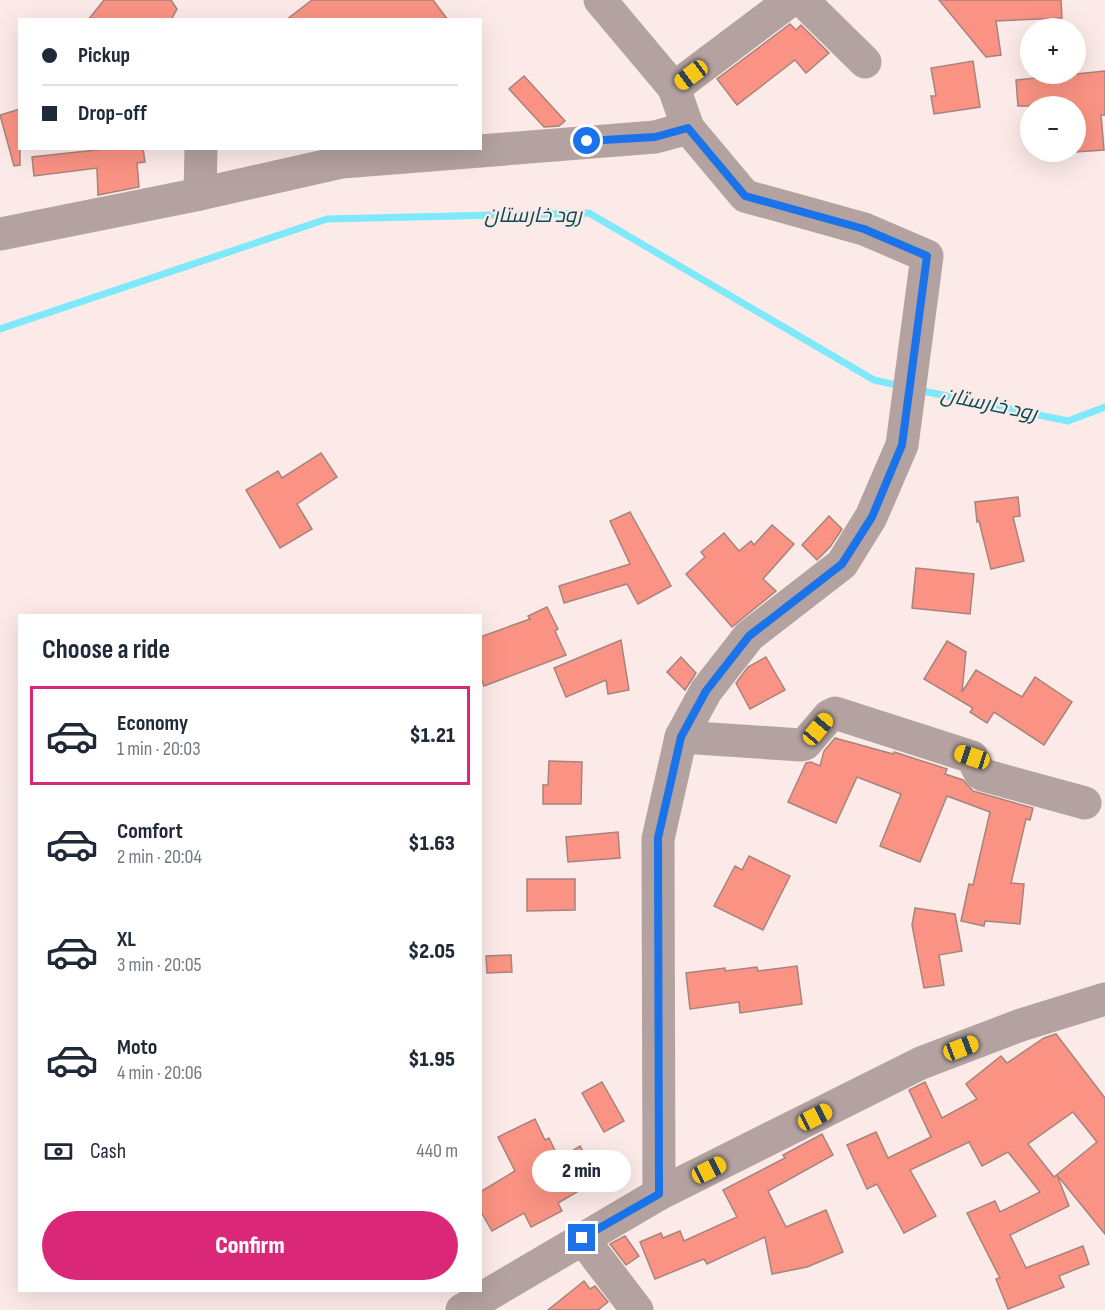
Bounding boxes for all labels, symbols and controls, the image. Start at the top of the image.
map controls [1020,18,1086,162]
button: + [1020,18,1086,84]
text: Pickup [78,42,130,69]
car [671,57,711,93]
button: − [1020,96,1086,162]
text: Drop-off [78,100,147,127]
route start [573,127,600,154]
water label: رود خارستان [484,203,583,228]
water label: رود خارستان [939,382,1041,427]
text: Choose a ride [42,634,170,666]
icon: car [45,709,99,763]
car [800,709,836,749]
text: Economy [117,710,188,737]
text: $1.21 [409,722,455,749]
text: 1 min · 20:03 [117,737,201,761]
car [952,743,992,771]
icon: car [45,817,99,871]
text: Comfort [117,818,183,845]
text: $1.63 [408,830,455,857]
text: 2 min · 20:04 [117,845,202,869]
icon: car [45,925,99,979]
text: XL [117,926,136,953]
text: $2.05 [408,938,455,965]
text: 3 min · 20:05 [117,953,202,977]
icon: car [45,1033,99,1087]
car [941,1033,981,1063]
text: Moto [117,1034,157,1061]
text: $1.95 [408,1046,455,1073]
text: 4 min · 20:06 [117,1061,202,1085]
car [795,1101,835,1133]
icon: cash [42,1135,75,1168]
text: Cash [90,1138,126,1165]
text: 440 m [416,1139,458,1163]
callout: 2 min [532,1151,632,1193]
car [689,1154,729,1186]
text: 2 min [562,1159,601,1183]
button: Confirm [42,1211,458,1280]
route end [568,1224,595,1251]

